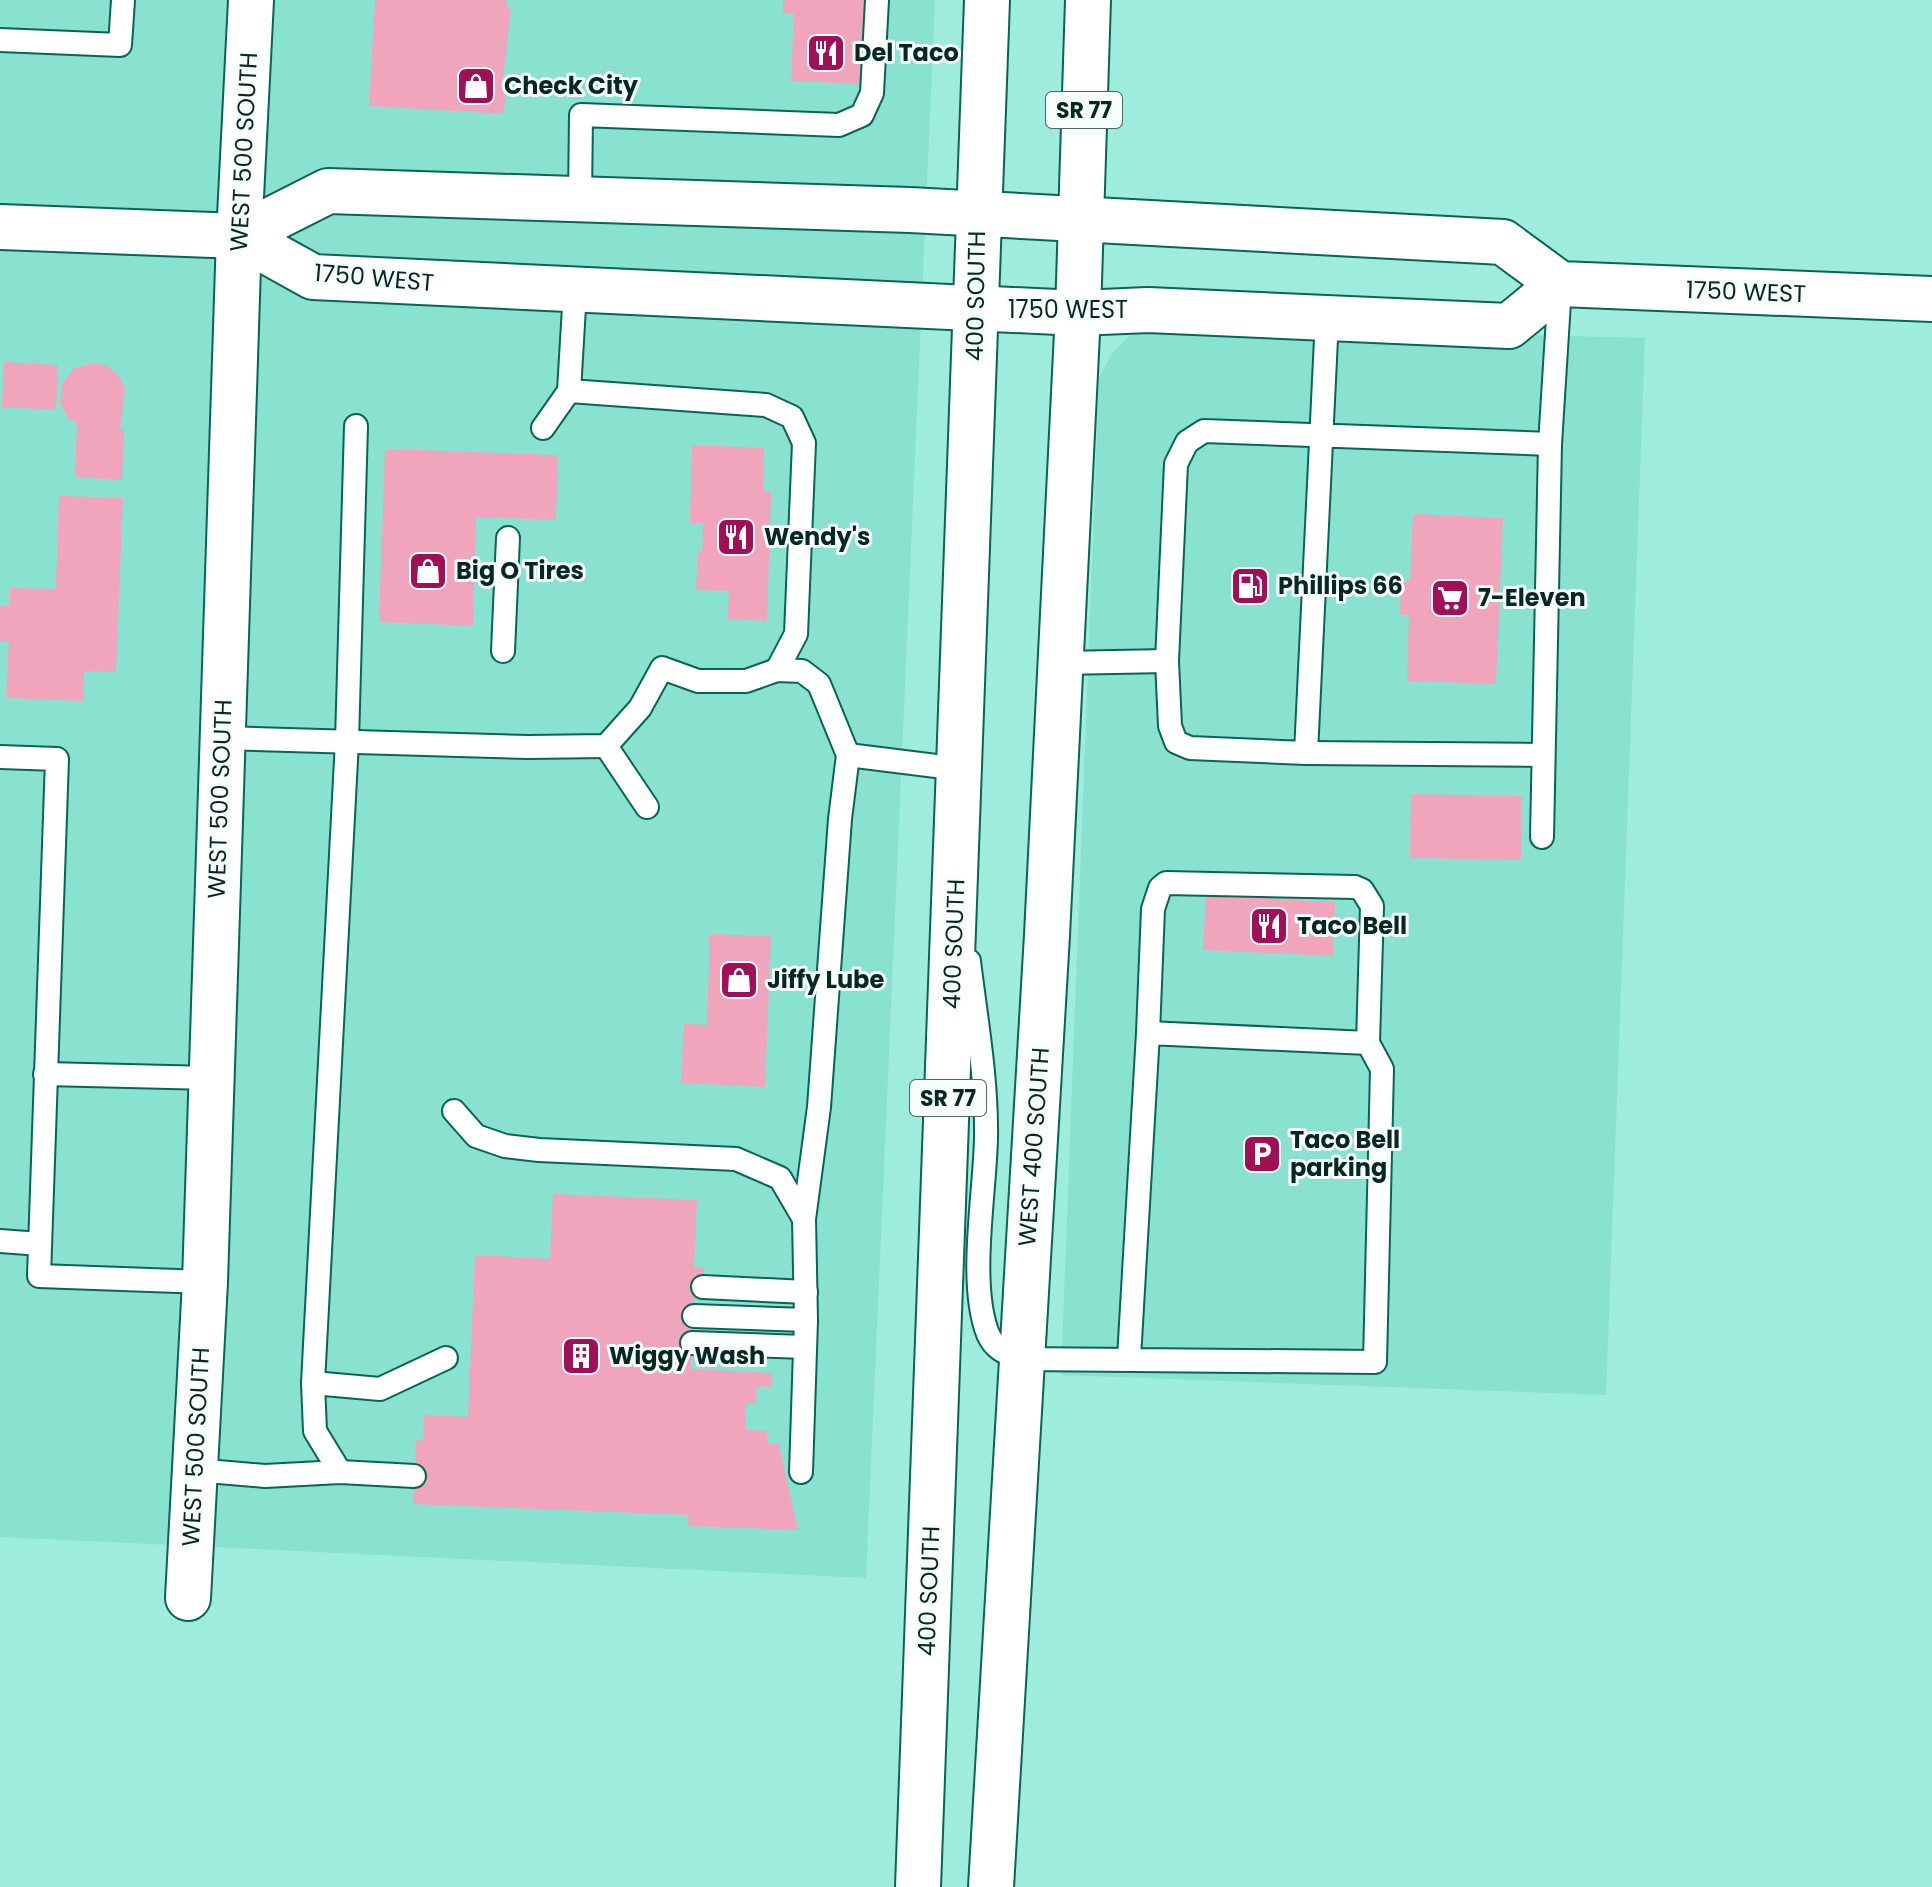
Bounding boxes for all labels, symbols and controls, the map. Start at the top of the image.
restaurant icon: Del Taco [805,32,847,74]
place label: Del Taco [854,36,959,69]
street label: WEST 500 SOUTH [222,51,265,252]
shop icon: Check City [455,65,497,107]
place label: Check City [504,69,639,102]
road number: SR 77 [1046,92,1122,128]
street label: 400 SOUTH [958,231,993,361]
street label: 1750 WEST [313,256,435,299]
street label: 1750 WEST [1685,273,1807,310]
street label: 1750 WEST [1008,293,1128,326]
restaurant icon: Wendy's [715,516,757,558]
place label: Wendy's [764,520,870,553]
shop icon: Big O Tires [407,550,449,592]
place label: Big O Tires [456,554,584,587]
fuel station icon: Phillips 66 [1229,565,1271,607]
place label: Phillips 66 [1278,569,1403,602]
supermarket icon: 7-Eleven [1429,577,1471,619]
place label: 7-Eleven [1478,581,1586,614]
street label: WEST 500 SOUTH [200,699,239,899]
street label: 400 SOUTH [935,878,972,1010]
restaurant icon: Taco Bell [1248,905,1290,947]
place label: Taco Bell [1297,909,1407,942]
shop icon: Jiffy Lube [718,959,760,1001]
place label: Jiffy Lube [767,963,884,996]
street label: WEST 400 SOUTH [1010,1046,1057,1248]
road number: SR 77 [910,1080,986,1116]
place label: Taco Bell parking [1290,1123,1400,1184]
parking icon: Taco Bell parking [1241,1133,1283,1175]
building icon: Wiggy Wash [560,1335,602,1377]
place label: Wiggy Wash [609,1339,765,1372]
street label: WEST 500 SOUTH [174,1346,217,1547]
street label: 400 SOUTH [910,1525,947,1657]

